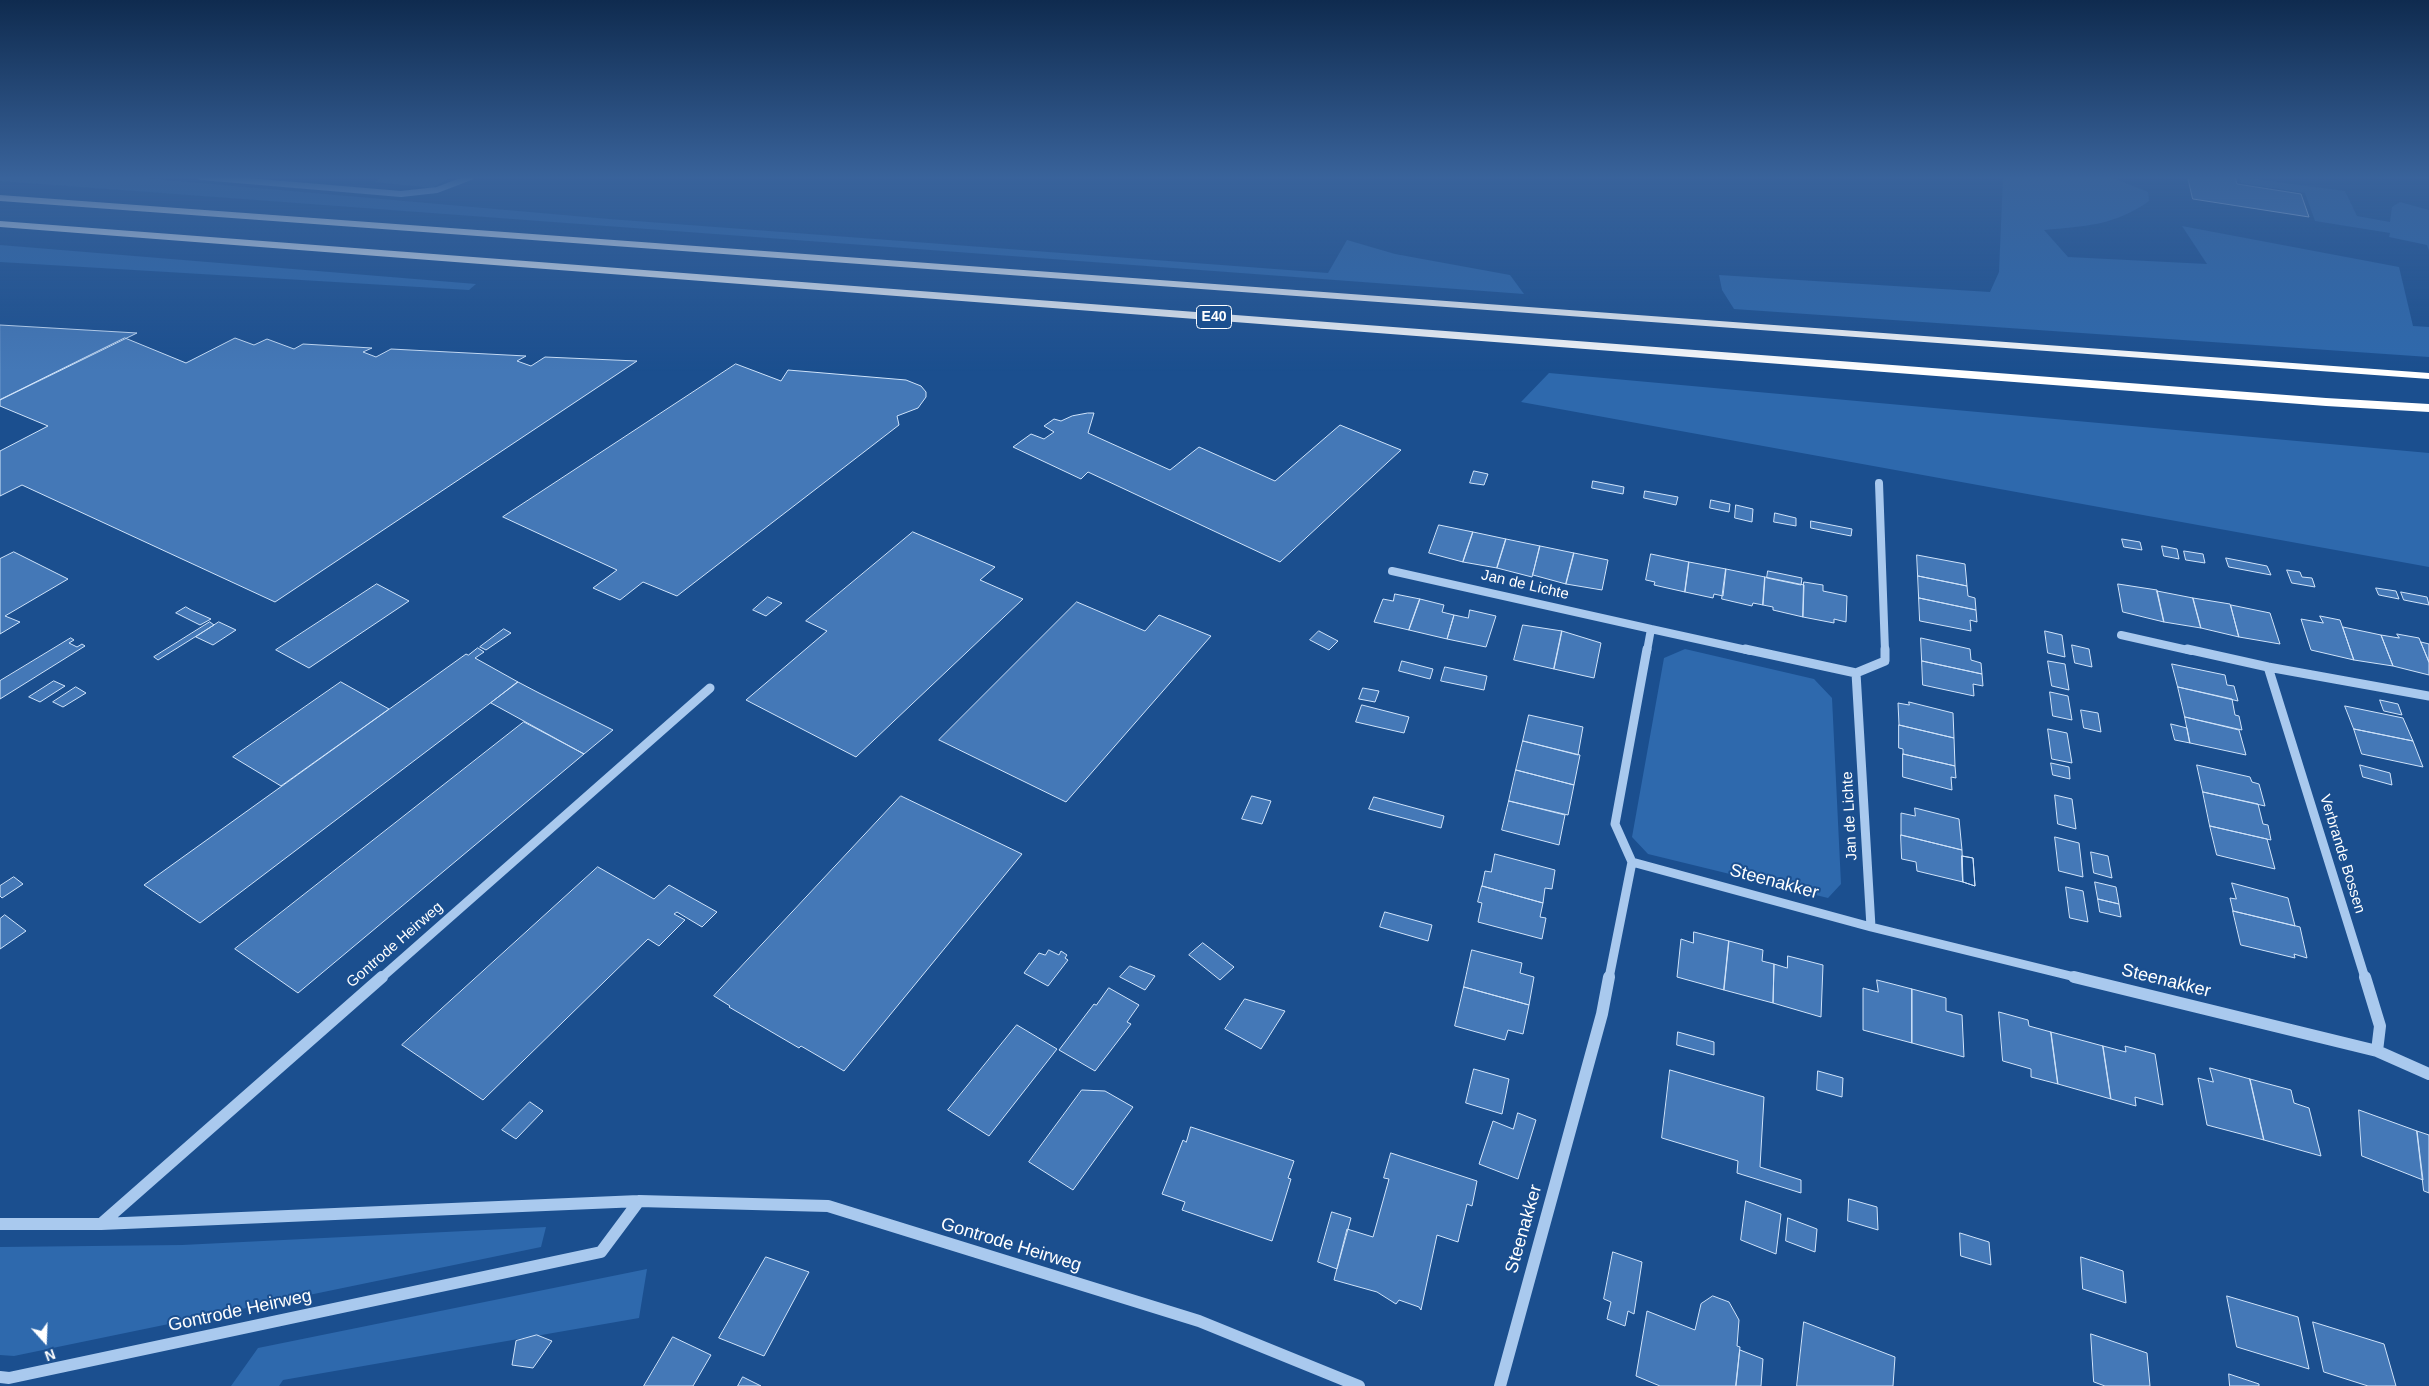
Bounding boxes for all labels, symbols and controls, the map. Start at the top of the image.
road number: E40 [1196,306,1232,328]
street label: Jan de Lichte [1480,566,1570,604]
street label: Jan de Lichte [1839,771,1861,861]
street label: Verbrande Bossen [2315,792,2369,916]
street label: Steenakker [1727,860,1821,904]
street label: Gontrode Heirweg [343,898,447,992]
street label: Steenakker [2119,960,2213,1002]
street label: Steenakker [1501,1182,1547,1276]
street label: Gontrode Heirweg [938,1213,1084,1277]
street label: Gontrode Heirweg [166,1285,314,1337]
north arrow [20,1316,70,1366]
text: N [43,1346,58,1364]

